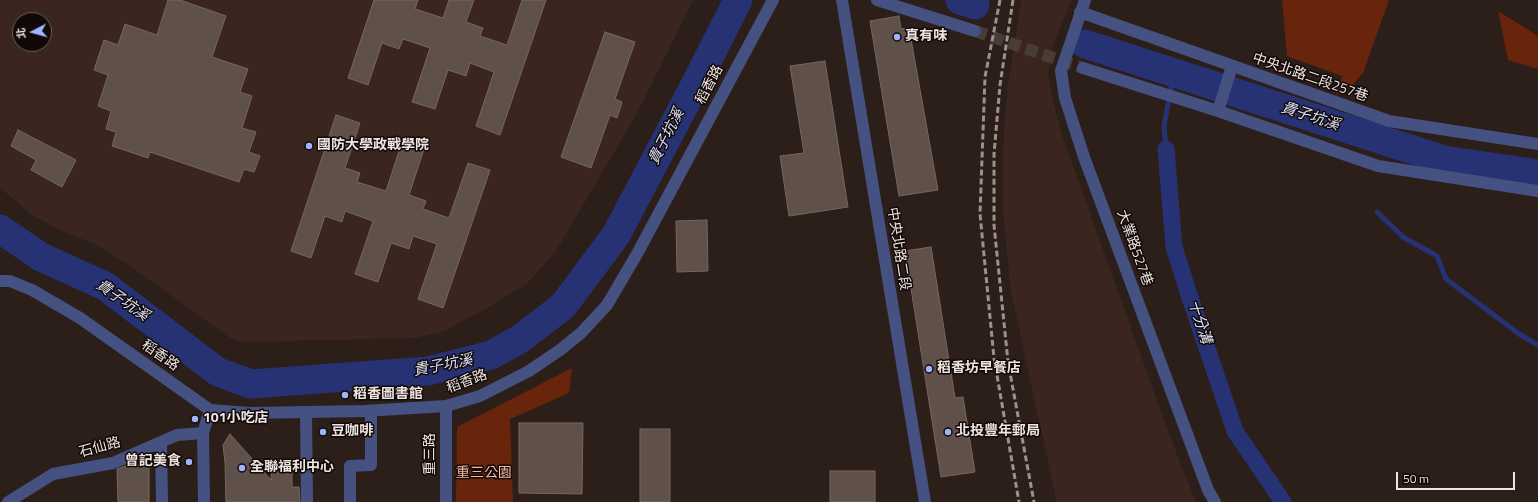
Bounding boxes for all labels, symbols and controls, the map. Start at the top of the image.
north arrow [12,12,52,52]
text: 北 [13,27,30,39]
place label: 真有味 [905,29,947,45]
marker: 真有味 [892,32,902,42]
street label: 中央北路二段257巷 [1250,50,1370,106]
street label: 稻香路 [693,63,727,107]
water label: 貴子坑溪 [1279,99,1341,135]
water label: 貴子坑溪 [645,106,689,168]
place label: 國防大學政戰學院 [317,138,429,154]
marker: 國防大學政戰學院 [304,141,314,151]
street label: 中央北路二段 [883,206,913,292]
street label: 大業路527巷 [1113,208,1155,288]
water label: 貴子坑溪 [92,276,152,326]
water label: 十分溝 [1183,298,1215,346]
street label: 稻香路 [138,337,182,375]
water label: 貴子坑溪 [412,351,474,381]
place label: 稻香坊早餐店 [937,361,1021,377]
marker: 稻香坊早餐店 [924,364,934,374]
street label: 稻香路 [444,367,490,397]
place label: 稻香圖書館 [353,387,423,403]
marker: 稻香圖書館 [340,390,350,400]
place label: 101小吃店 [203,411,269,427]
marker: 101小吃店 [190,414,200,424]
place label: 豆咖啡 [331,424,373,440]
place label: 北投豐年郵局 [956,424,1040,440]
marker: 豆咖啡 [318,427,328,437]
marker: 北投豐年郵局 [943,427,953,437]
street label: 重三路 [423,433,439,475]
street label: 石仙路 [78,434,122,462]
place label: 曾記美食 [125,454,181,470]
marker: 曾記美食 [184,457,194,467]
place label: 全聯福利中心 [250,460,334,476]
marker: 全聯福利中心 [237,463,247,473]
scale bar [1398,464,1517,490]
park label: 重三公園 [456,466,512,482]
text: 50 m [1403,469,1429,488]

